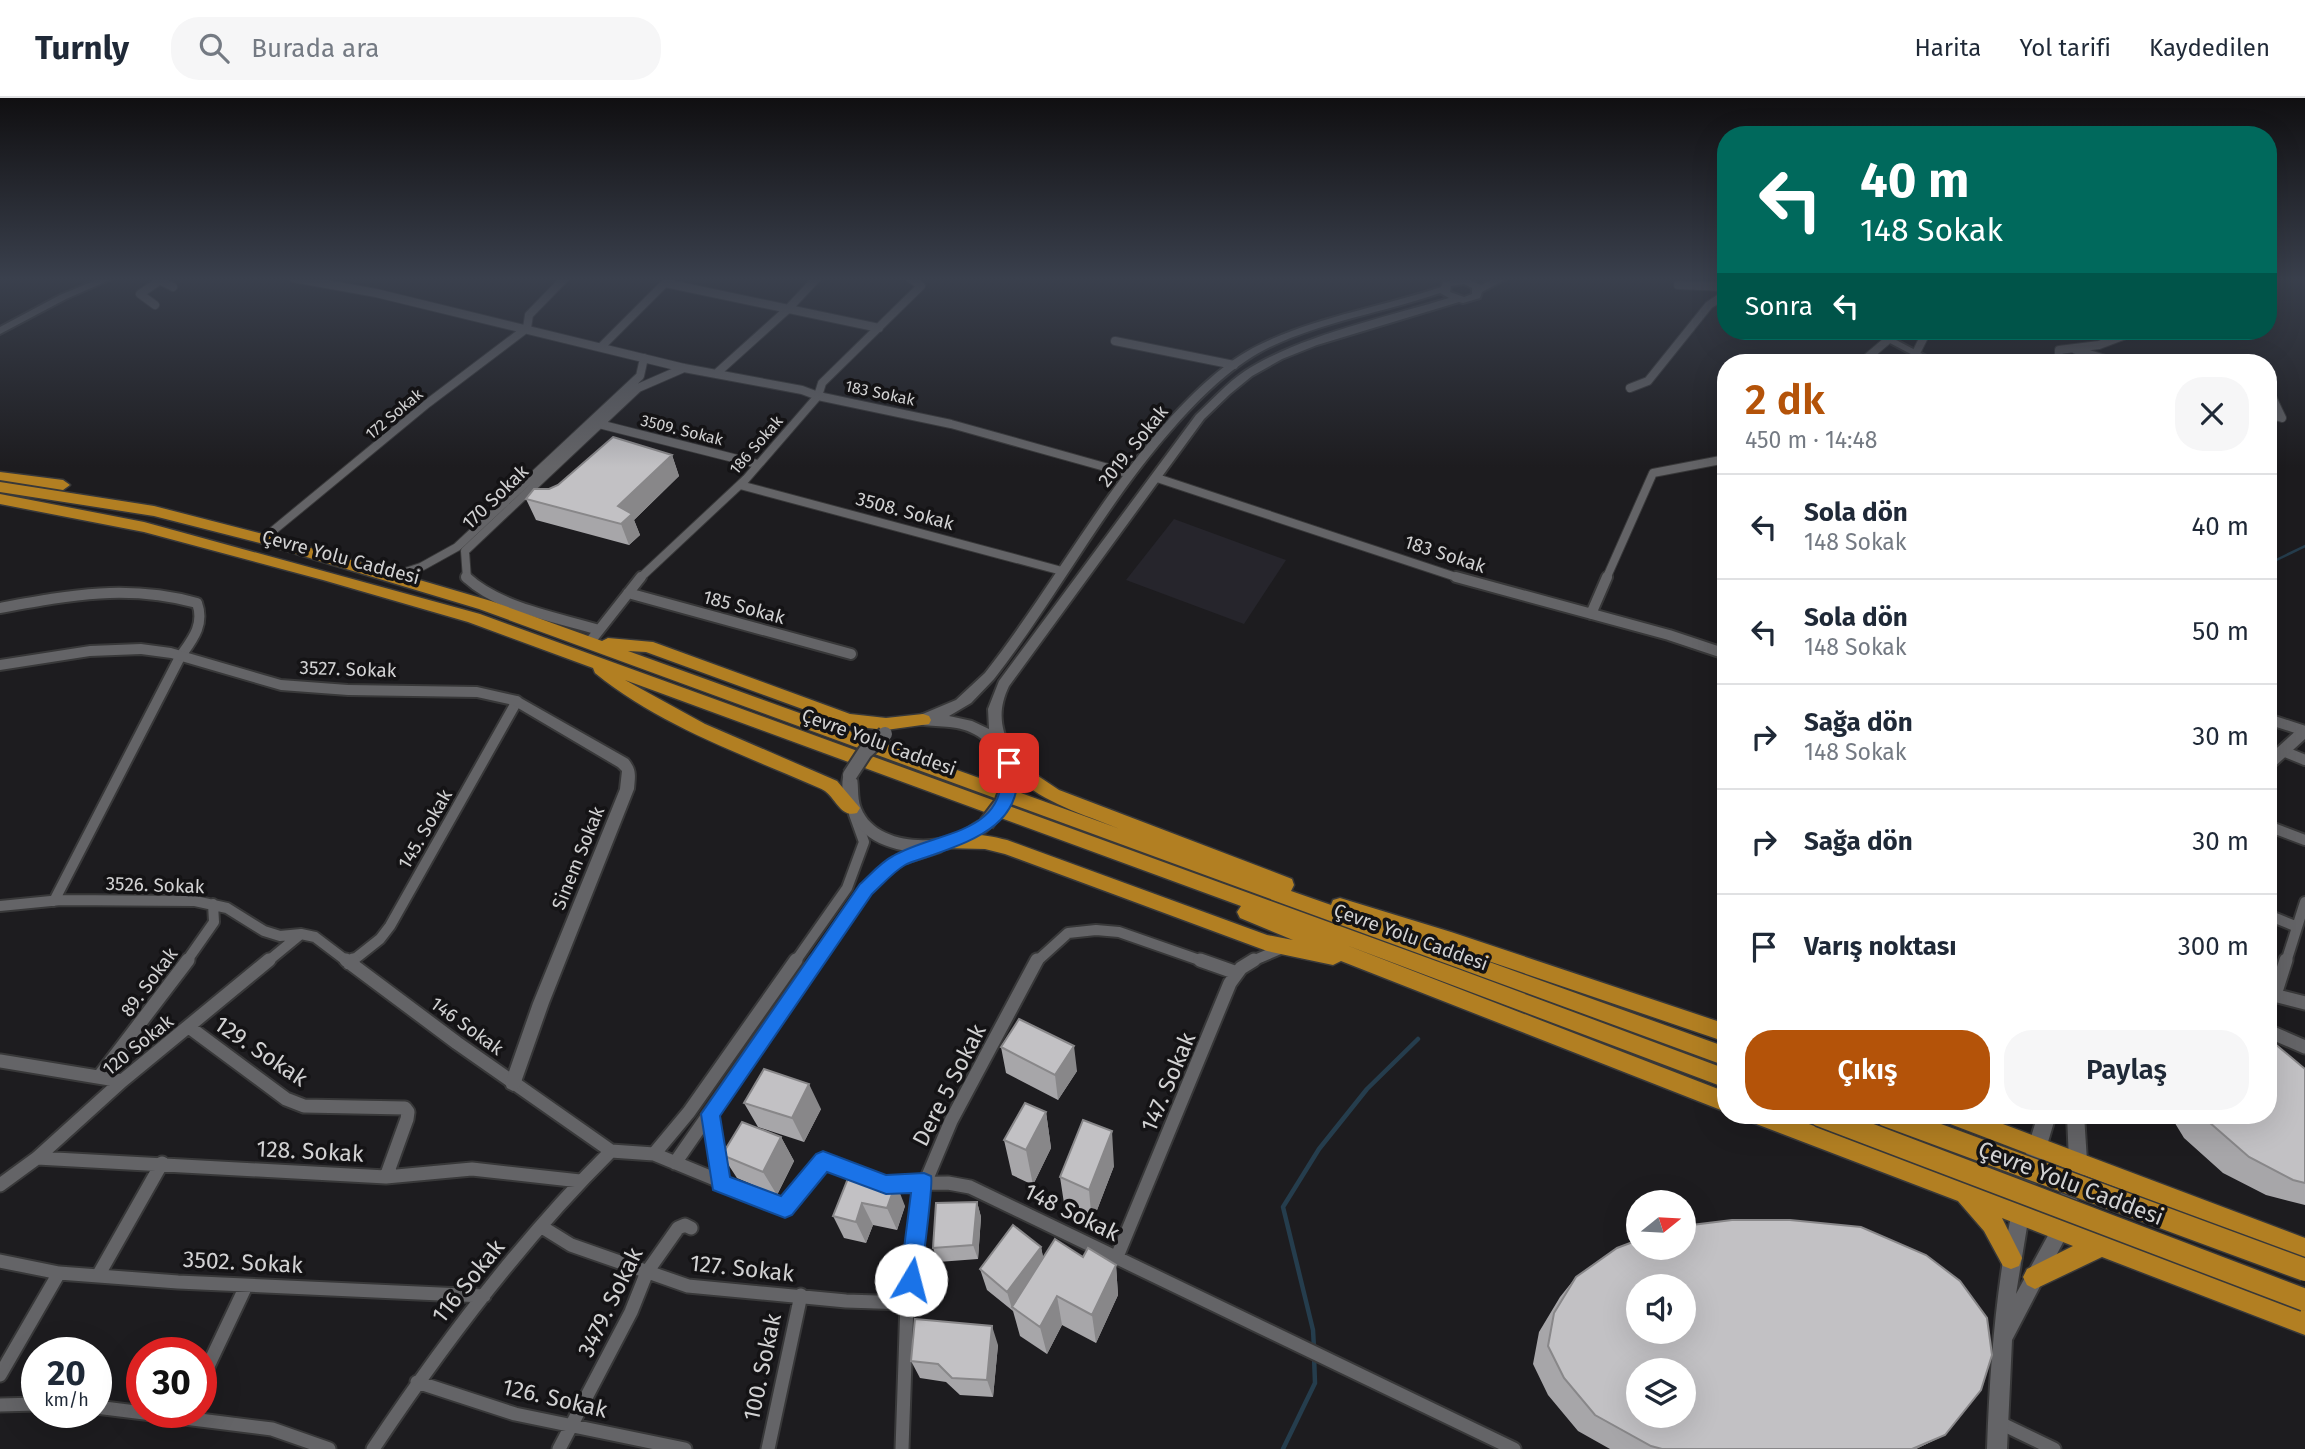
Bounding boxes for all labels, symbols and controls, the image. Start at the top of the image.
search box [171,17,661,80]
text: Turnly [35,28,129,68]
icon: search [195,29,233,67]
text: Burada ara [251,33,379,64]
text: Harita [1914,34,1981,62]
text: Yol tarifi [2019,34,2111,62]
text: Kaydedilen [2149,34,2270,62]
text: 40 m [1860,151,1969,210]
icon: left [1745,154,1836,245]
text: 148 Sokak [1860,211,2003,249]
icon: left [1827,287,1865,325]
text: Sonra [1745,291,1813,322]
text: 2 dk [1745,375,1825,425]
street label: 183 Sokak [843,376,917,410]
button: close [2175,377,2249,451]
street label: 172 Sokak [362,384,427,443]
street label: 2019. Sokak [1093,400,1173,491]
street label: 3509. Sokak [639,411,726,450]
street label: 186 Sokak [725,411,787,478]
text: 450 m · 14:48 [1745,426,1877,454]
street label: 170 Sokak [457,460,533,534]
street label: 3508. Sokak [853,487,957,535]
text: Sola dön [1804,497,1908,528]
icon: left [1745,508,1783,546]
text: 40 m [2191,511,2249,542]
street label: Çevre Yolu Caddesi [260,525,422,589]
text: 148 Sokak [1804,528,1907,556]
street label: 183 Sokak [1401,530,1489,578]
street label: 185 Sokak [700,585,788,629]
text: Sola dön [1804,602,1908,633]
icon: left [1745,613,1783,651]
text: 50 m [2192,616,2249,647]
text: 148 Sokak [1804,633,1907,661]
street label: 3527. Sokak [299,656,397,682]
street label: Çevre Yolu Caddesi [799,703,959,781]
text: Sağa dön [1804,707,1913,738]
icon: right [1745,718,1783,756]
text: 30 m [2192,721,2249,752]
pin [979,733,1039,793]
text: 148 Sokak [1804,738,1907,766]
icon: arrive [990,744,1028,782]
street label: 145. Sokak [393,785,457,873]
street label: Sinem Sokak [547,803,609,913]
icon: right [1745,823,1783,861]
text: Sağa dön [1804,826,1913,857]
text: 30 m [2192,826,2249,857]
street label: 3526. Sokak [105,872,205,898]
street label: Çevre Yolu Caddesi [1331,898,1491,976]
icon: arrive [1745,928,1783,966]
text: Varış noktası [1804,931,1957,962]
text: 300 m [2178,931,2249,962]
street label: 89. Sokak [116,943,183,1021]
street label: 146 Sokak [426,992,508,1060]
street label: 120 Sokak [98,1009,178,1080]
street label: 129. Sokak [209,1010,313,1093]
street label: Dere 5 Sokak [906,1019,992,1151]
street label: 147. Sokak [1135,1028,1202,1136]
button: Çıkış [1745,1030,1990,1110]
button: Paylaş [2004,1030,2249,1110]
street label: 128. Sokak [256,1134,365,1168]
street label: Çevre Yolu Caddesi [1974,1135,2168,1231]
street label: 148 Sokak [1020,1177,1124,1247]
north arrow [1626,1190,1696,1260]
map controls [1626,1190,1696,1428]
street label: 116 Sokak [426,1233,510,1329]
street label: 3479. Sokak [572,1243,649,1361]
position arrow [874,1243,948,1317]
street label: 3502. Sokak [182,1245,304,1279]
street label: 127. Sokak [689,1249,796,1287]
button: sound [1626,1274,1696,1344]
street label: 100. Sokak [737,1311,787,1423]
speed limit sign: 30 [126,1337,217,1428]
text: 20 [47,1352,86,1394]
button: layers [1626,1358,1696,1428]
street label: 126. Sokak [500,1372,610,1424]
text: km/h [44,1389,89,1411]

